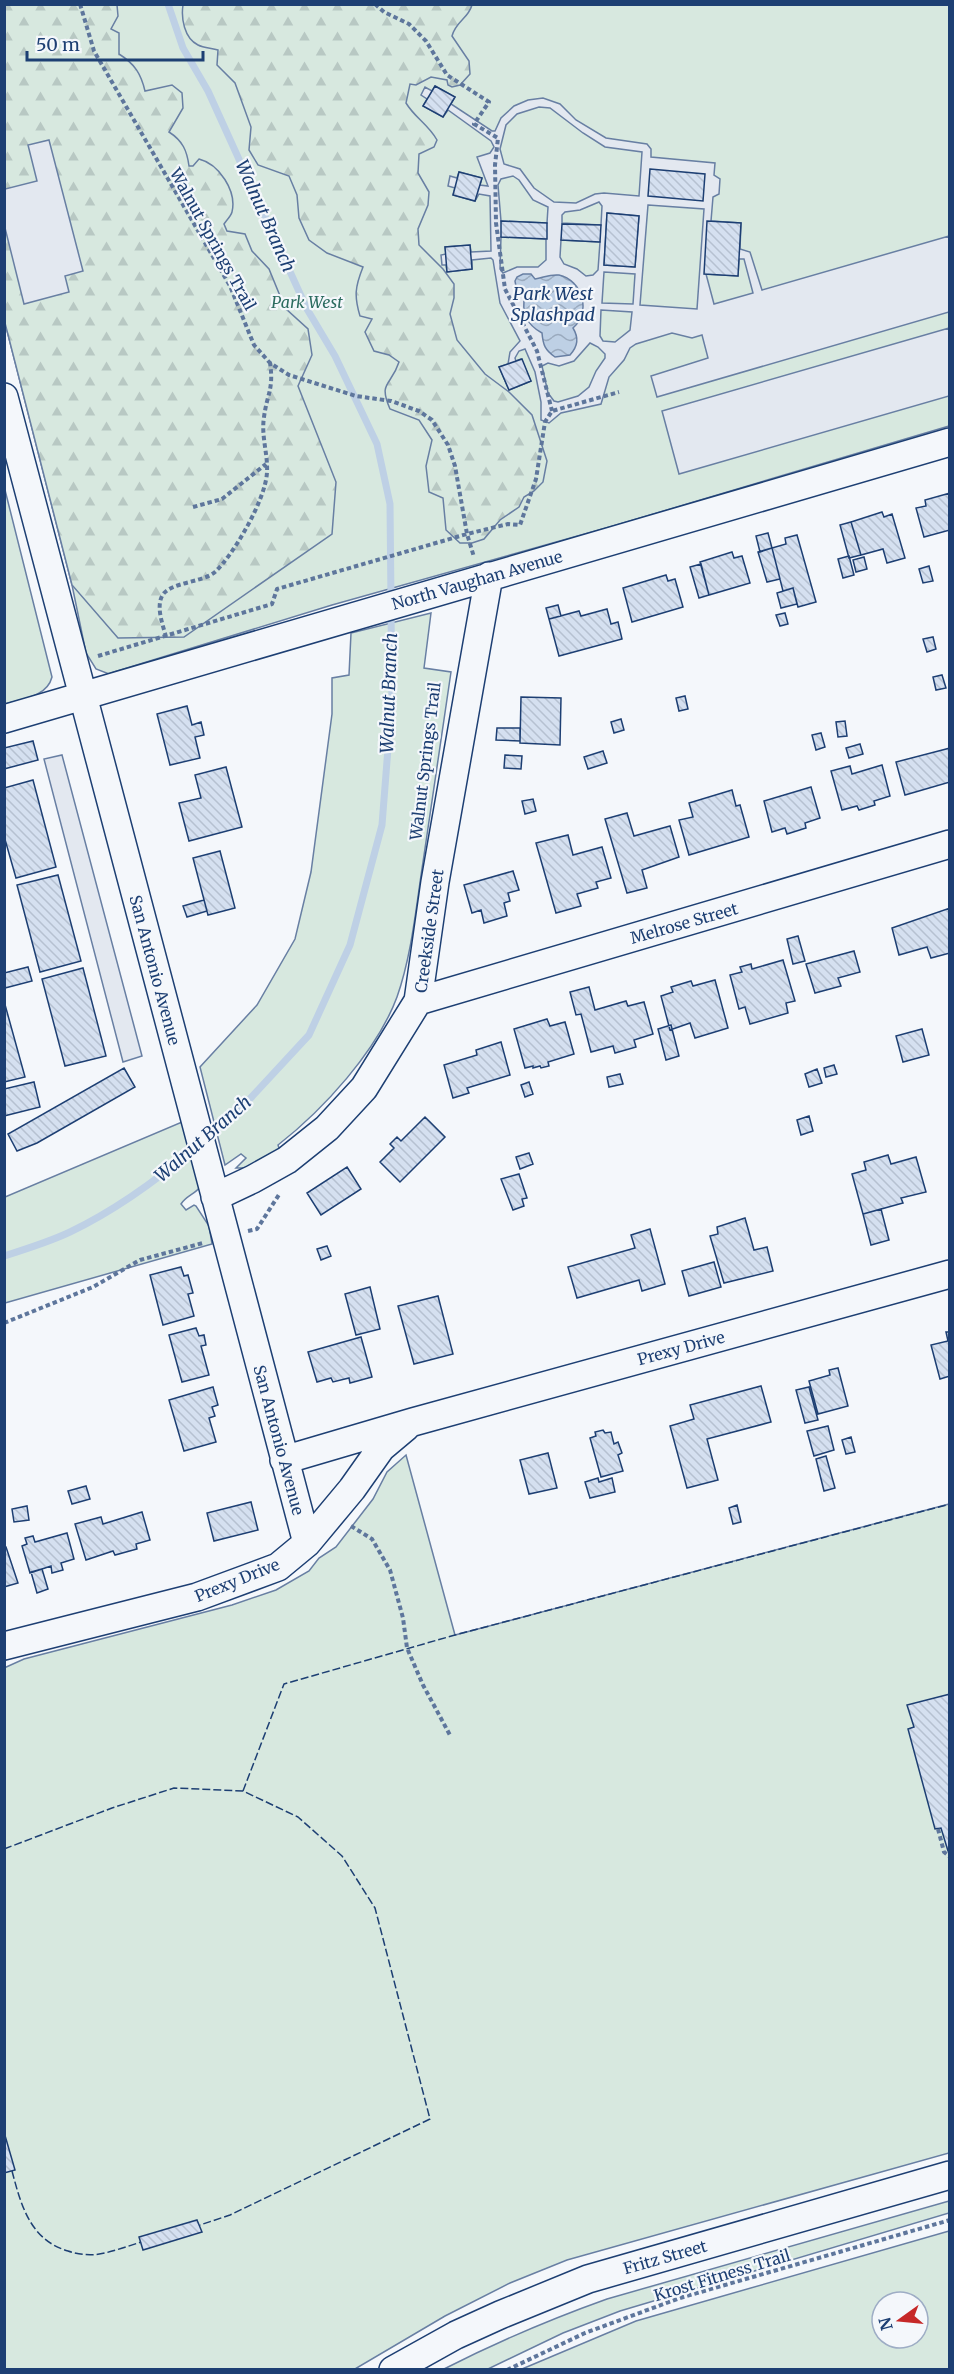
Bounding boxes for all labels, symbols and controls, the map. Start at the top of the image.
scale bar [27,24,202,62]
text: 50 m [36,33,80,56]
water label: Walnut Branch [230,156,301,276]
street label: Walnut Springs Trail [165,164,260,314]
water label: Park West Splashpad [511,282,596,326]
park label: Park West [271,292,343,312]
street label: North Vaughan Avenue [389,546,565,614]
water label: Walnut Branch [375,632,402,754]
street label: Walnut Springs Trail [405,681,445,842]
street label: Creekside Street [410,867,448,994]
street label: San Antonio Avenue [125,893,185,1047]
street label: Melrose Street [628,898,741,948]
water label: Walnut Branch [149,1090,256,1187]
street label: Prexy Drive [635,1327,727,1369]
street label: San Antonio Avenue [249,1363,309,1517]
street label: Prexy Drive [192,1554,282,1606]
street label: Fritz Street [621,2235,710,2278]
street label: Krost Fitness Trail [651,2245,793,2305]
north arrow [870,2290,930,2350]
text: N [874,2315,897,2333]

